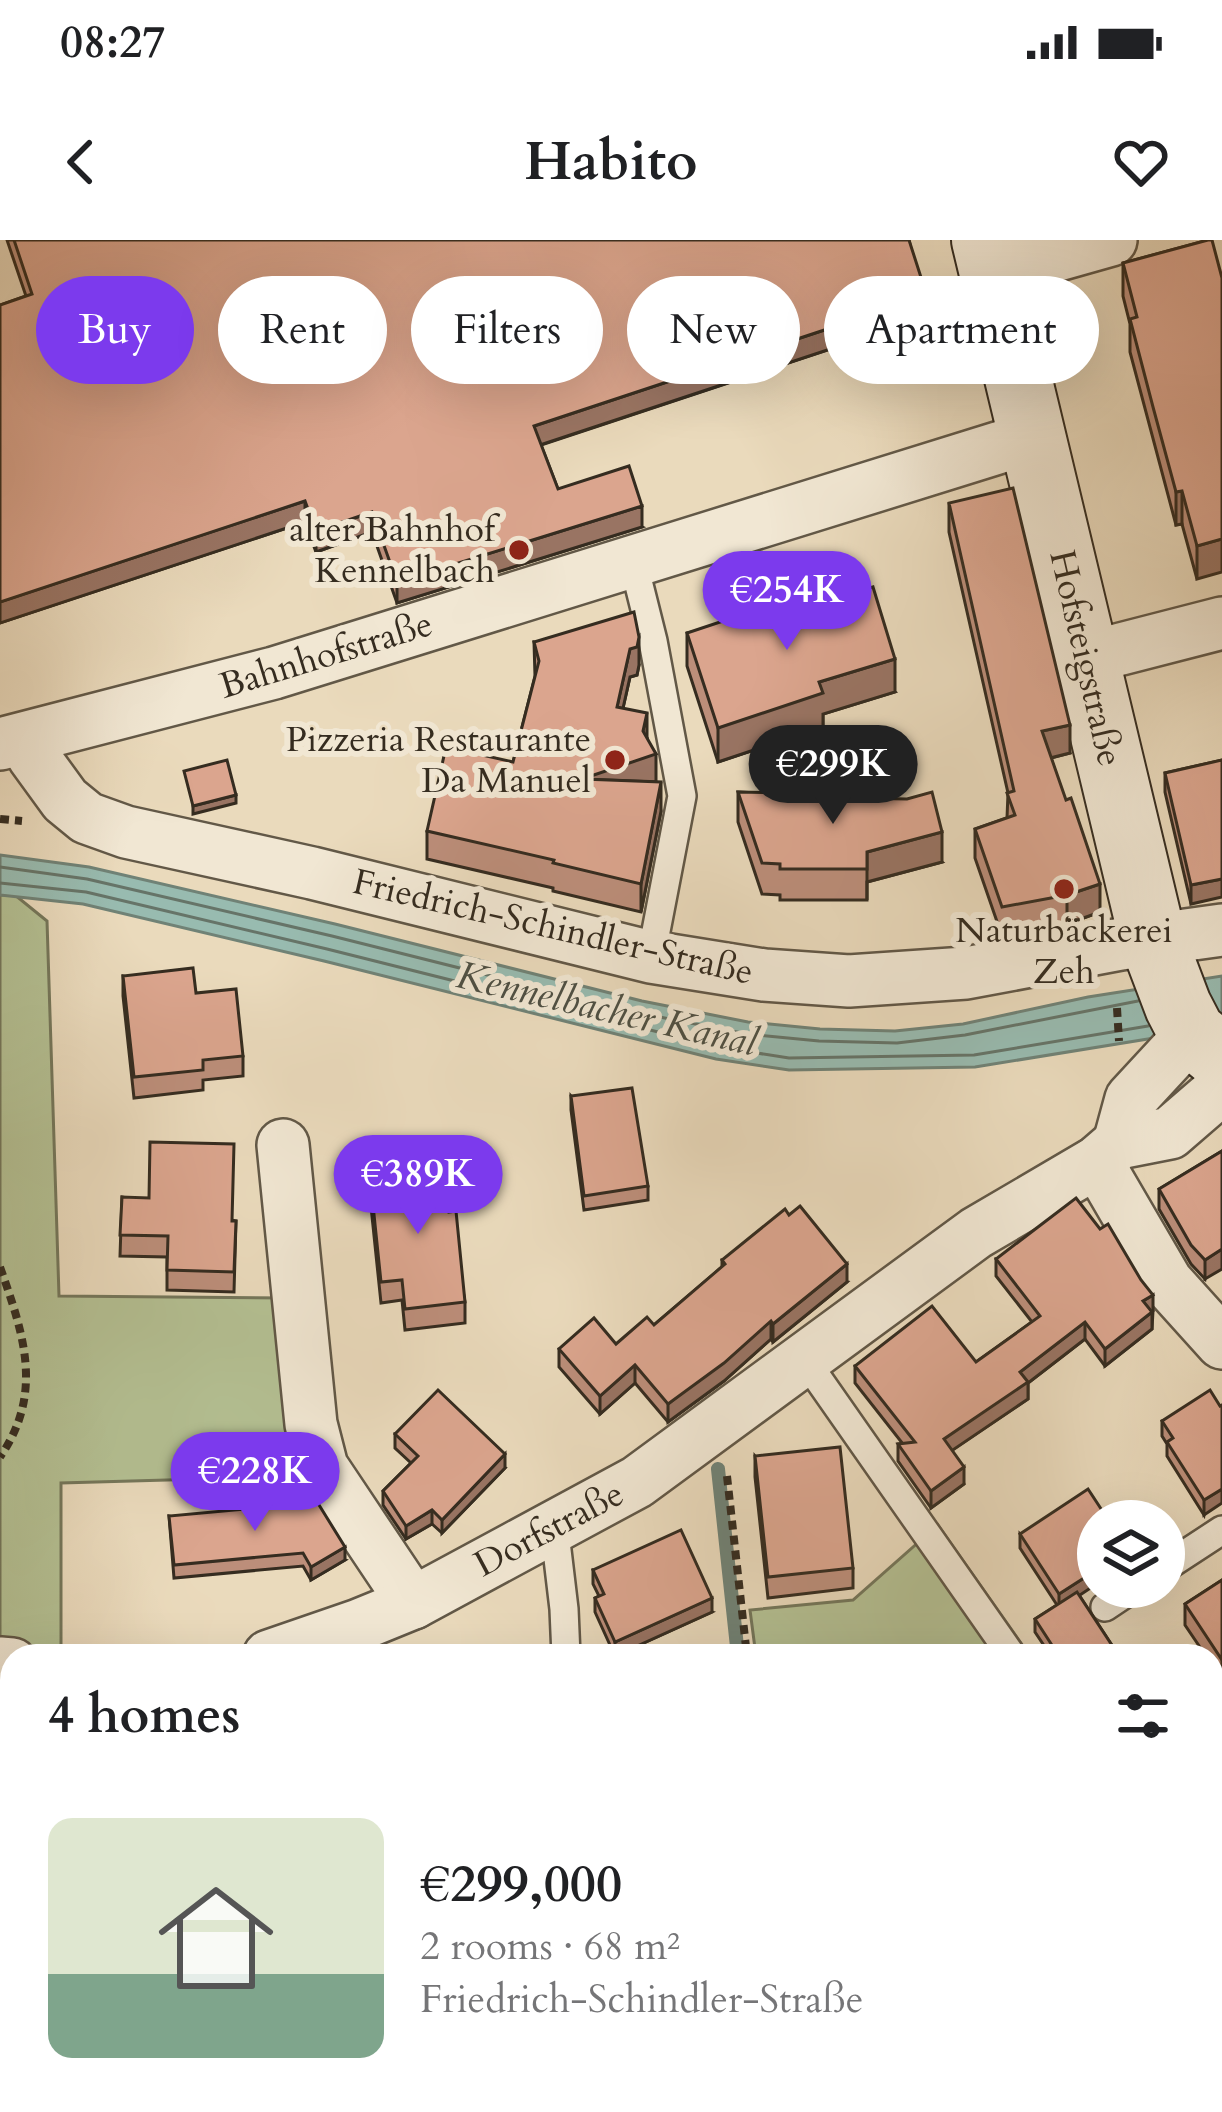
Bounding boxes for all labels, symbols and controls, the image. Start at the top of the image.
text: 08:27 [60,12,165,73]
text: Habito [524,126,698,199]
icon: back [48,129,114,195]
icon: heart [1108,129,1174,195]
chip: Buy [36,276,194,384]
chip: Rent [218,276,387,384]
chip: Filters [411,276,603,384]
chip: New [627,276,800,384]
chip: Apartment [824,276,1099,384]
place label: alter Bahnhof Kennelbach [289,505,501,595]
marker: alter Bahnhof Kennelbach [506,537,532,563]
street label: Hofsteigstraße [1037,545,1135,771]
pin: €254K [703,551,871,653]
text: €254K [730,563,844,616]
street label: Bahnhofstraße [213,599,439,711]
place label: Pizzeria Restaurante Da Manuel [286,715,591,805]
pin: €299K [749,725,917,827]
text: €299K [776,737,890,790]
marker: Pizzeria Restaurante Da Manuel [602,747,628,773]
street label: Friedrich-Schindler-Straße [348,857,758,997]
marker: Naturbäckerei Zeh [1051,876,1077,902]
place label: Naturbäckerei Zeh [955,906,1173,996]
water label: Kennelbacher Kanal [451,949,764,1070]
pin: €389K [334,1135,502,1237]
text: €389K [361,1147,475,1200]
pin: €228K [171,1432,339,1534]
text: €228K [198,1444,312,1497]
street label: Dorfstraße [466,1469,632,1589]
map controls [1077,1500,1185,1608]
button: layers [1077,1500,1185,1608]
text: 4 homes [48,1681,240,1751]
icon: filters [1110,1683,1176,1749]
text: €299,000 [420,1850,622,1920]
icon: home [144,1866,288,2010]
text: 2 rooms · 68 m² [420,1920,680,1973]
text: Friedrich-Schindler-Straße [420,1973,863,2026]

